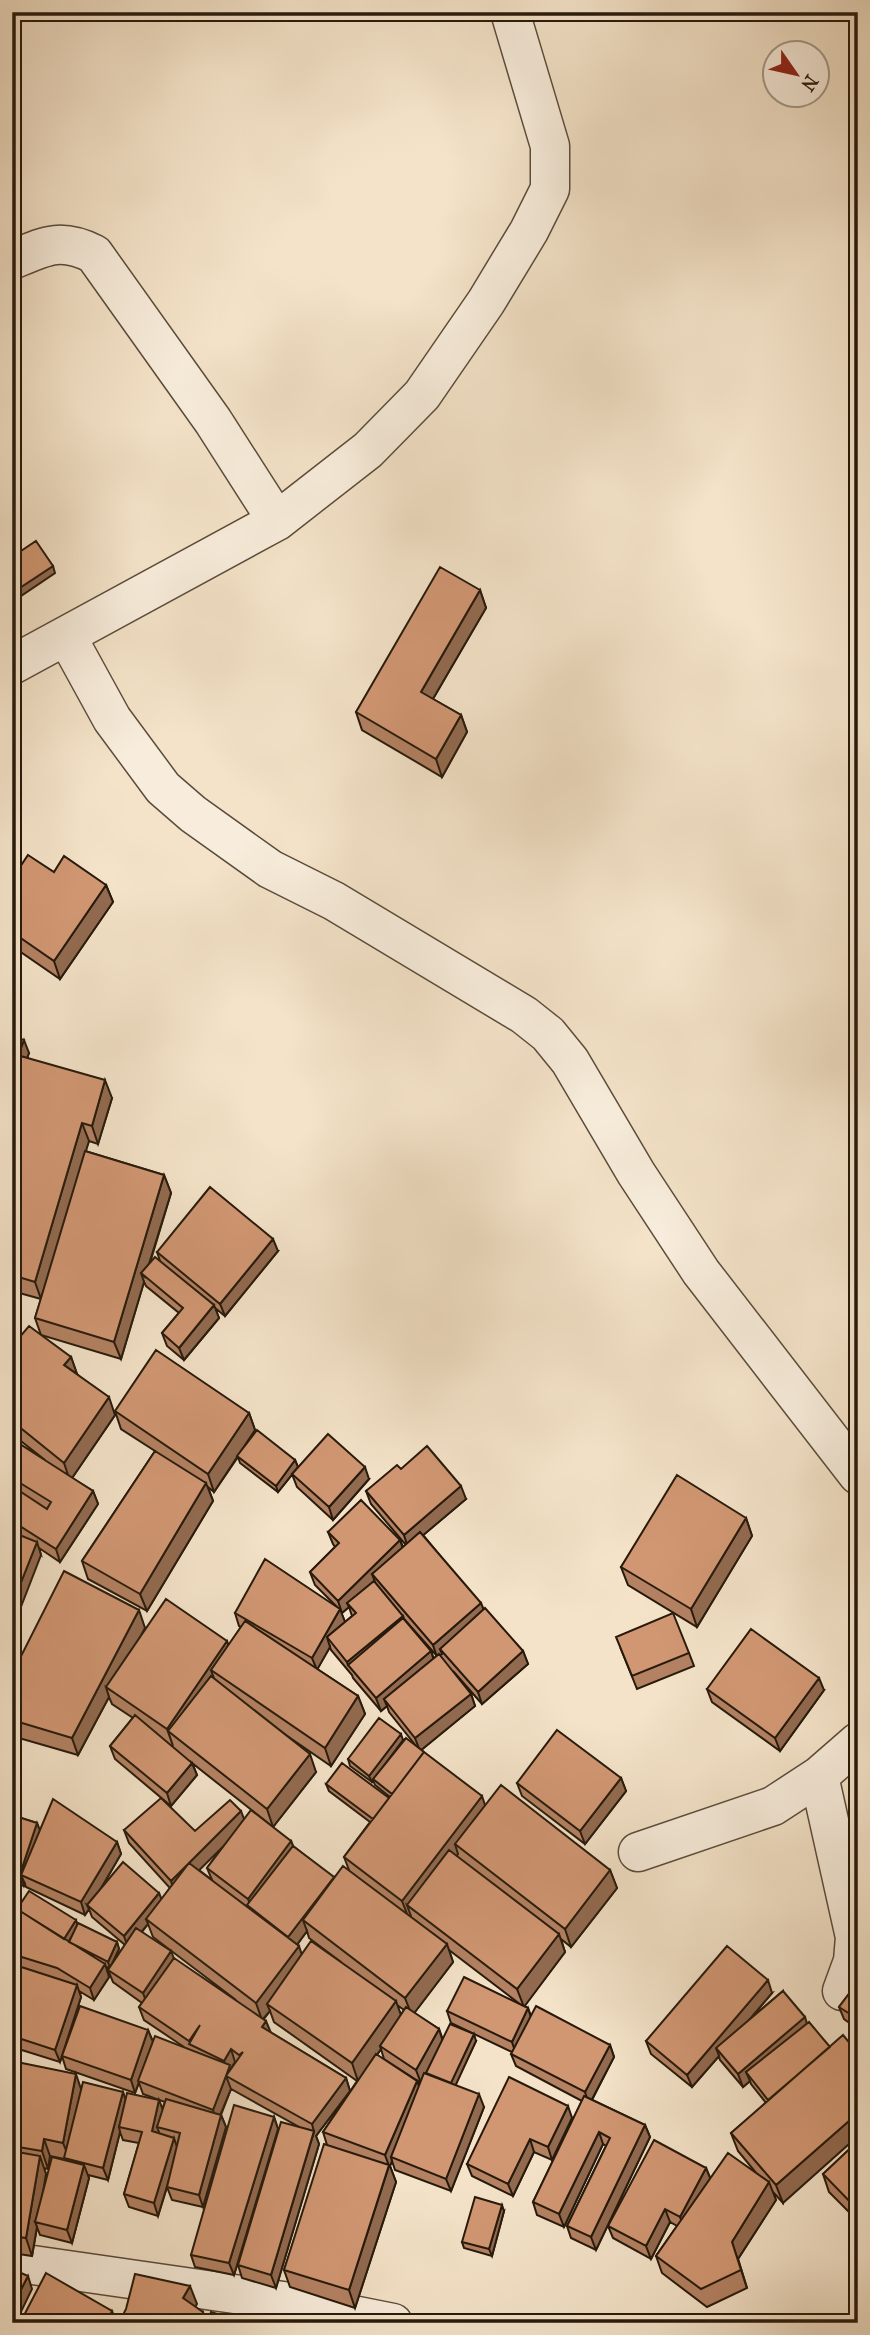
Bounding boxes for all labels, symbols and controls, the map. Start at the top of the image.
north arrow [762,38,832,108]
text: N [796,71,822,96]

